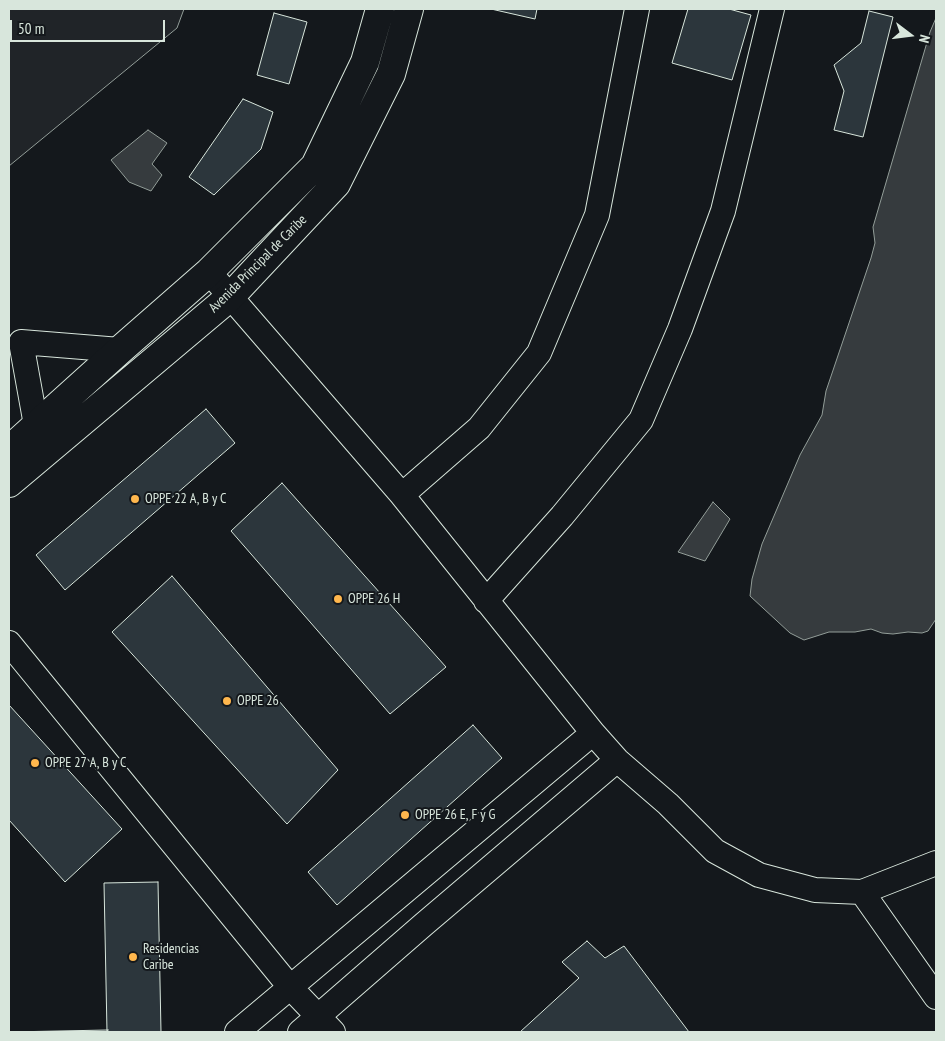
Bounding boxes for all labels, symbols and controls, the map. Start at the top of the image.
scale bar [12,10,168,42]
north arrow [885,10,935,60]
text: 50 m [18,19,44,38]
text: N [915,33,934,45]
street label: Avenida Principal de Caribe [206,212,310,316]
place label: OPPE 22 A, B y C [145,491,227,507]
marker: OPPE 22 A, B y C [129,493,141,505]
place label: OPPE 26 H [348,591,400,607]
marker: OPPE 26 H [332,593,344,605]
place label: OPPE 26 [237,693,279,709]
marker: OPPE 26 [221,695,233,707]
place label: OPPE 27 A, B y C [45,755,127,771]
marker: OPPE 27 A, B y C [29,757,41,769]
place label: OPPE 26 E, F y G [415,807,495,823]
marker: OPPE 26 E, F y G [399,809,411,821]
place label: Residencias Caribe [143,941,199,974]
marker: Residencias Caribe [127,951,139,963]

